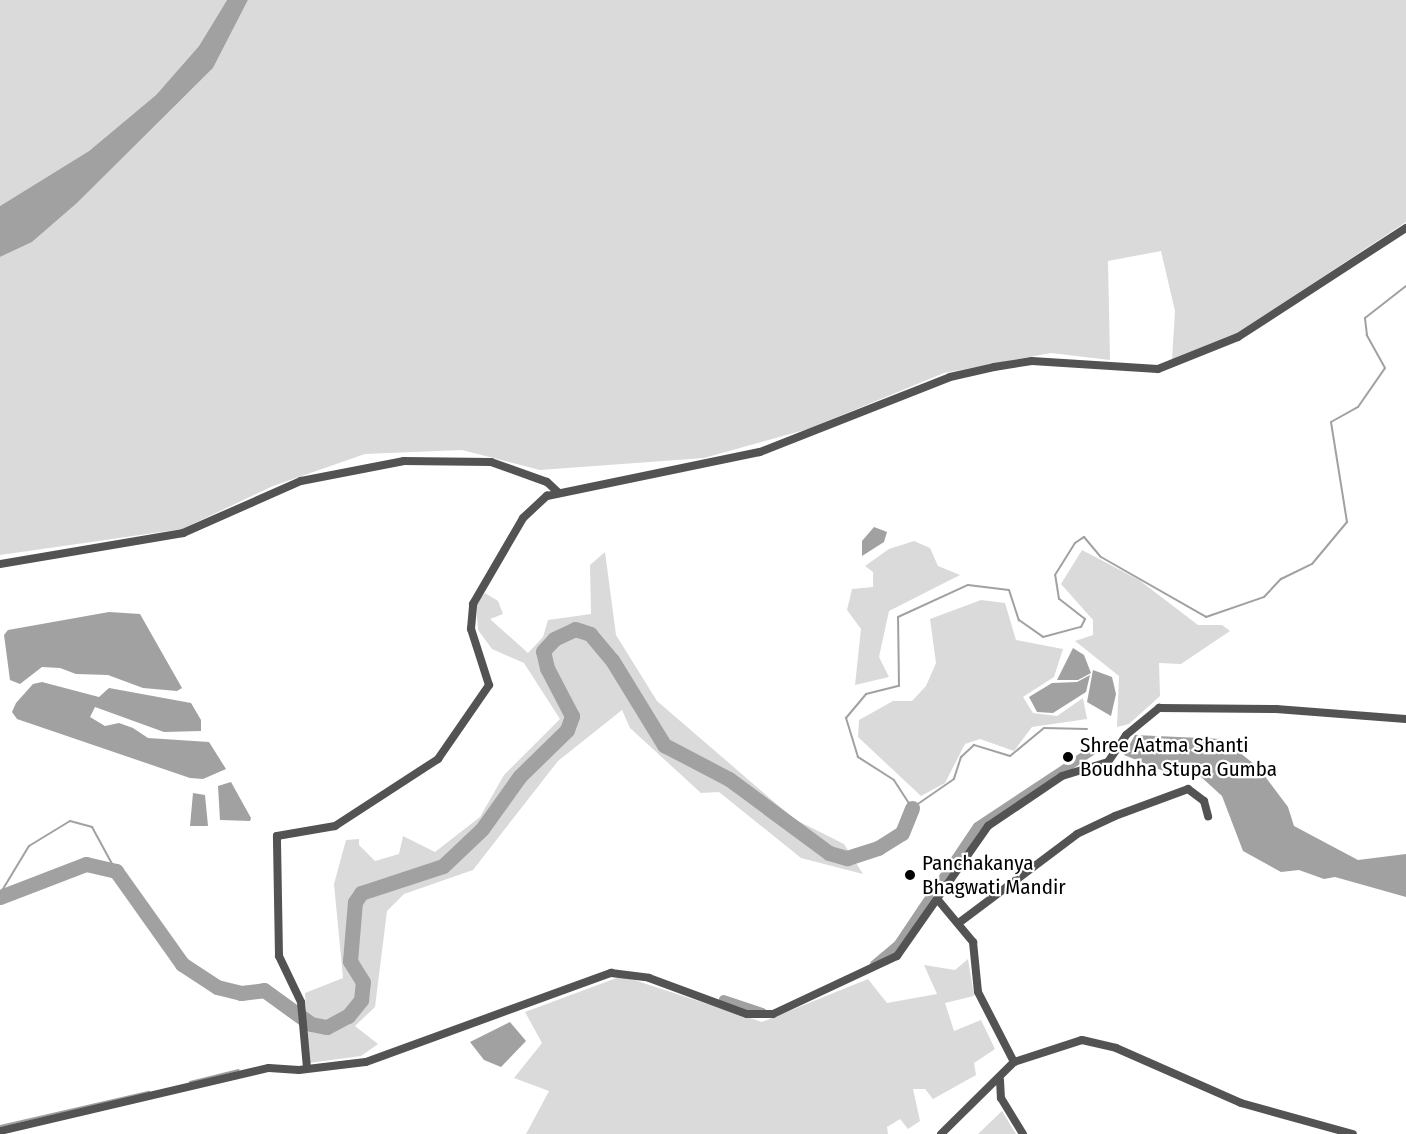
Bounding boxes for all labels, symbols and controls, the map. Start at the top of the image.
place label: Shree Aatma Shanti Boudhha Stupa Gumba [1080,732,1277,782]
marker: Shree Aatma Shanti Boudhha Stupa Gumba [1061,750,1075,764]
place label: Panchakanya Bhagwati Mandir [922,850,1066,900]
marker: Panchakanya Bhagwati Mandir [903,868,917,882]

